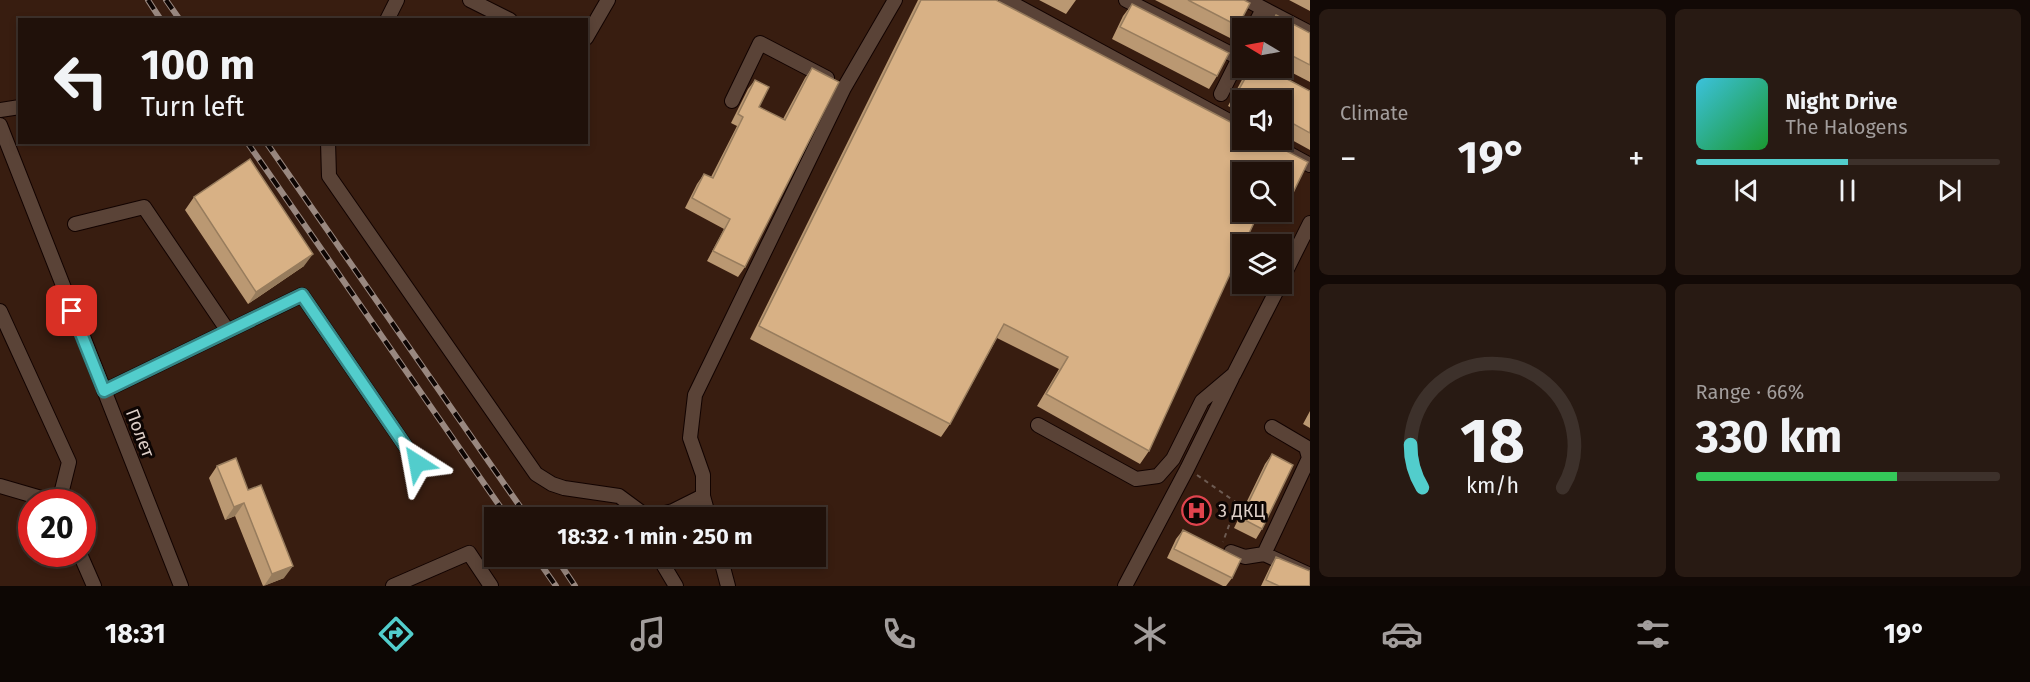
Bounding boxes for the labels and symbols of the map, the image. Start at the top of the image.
north arrow [1232,18,1292,78]
pin [46,285,97,336]
street label: Полет [121,406,160,461]
position arrow [385,431,449,495]
speed limit sign: 20 [18,489,96,567]
hospital icon: 3 ДКЦ [1181,495,1213,527]
place label: 3 ДКЦ [1218,500,1265,522]

